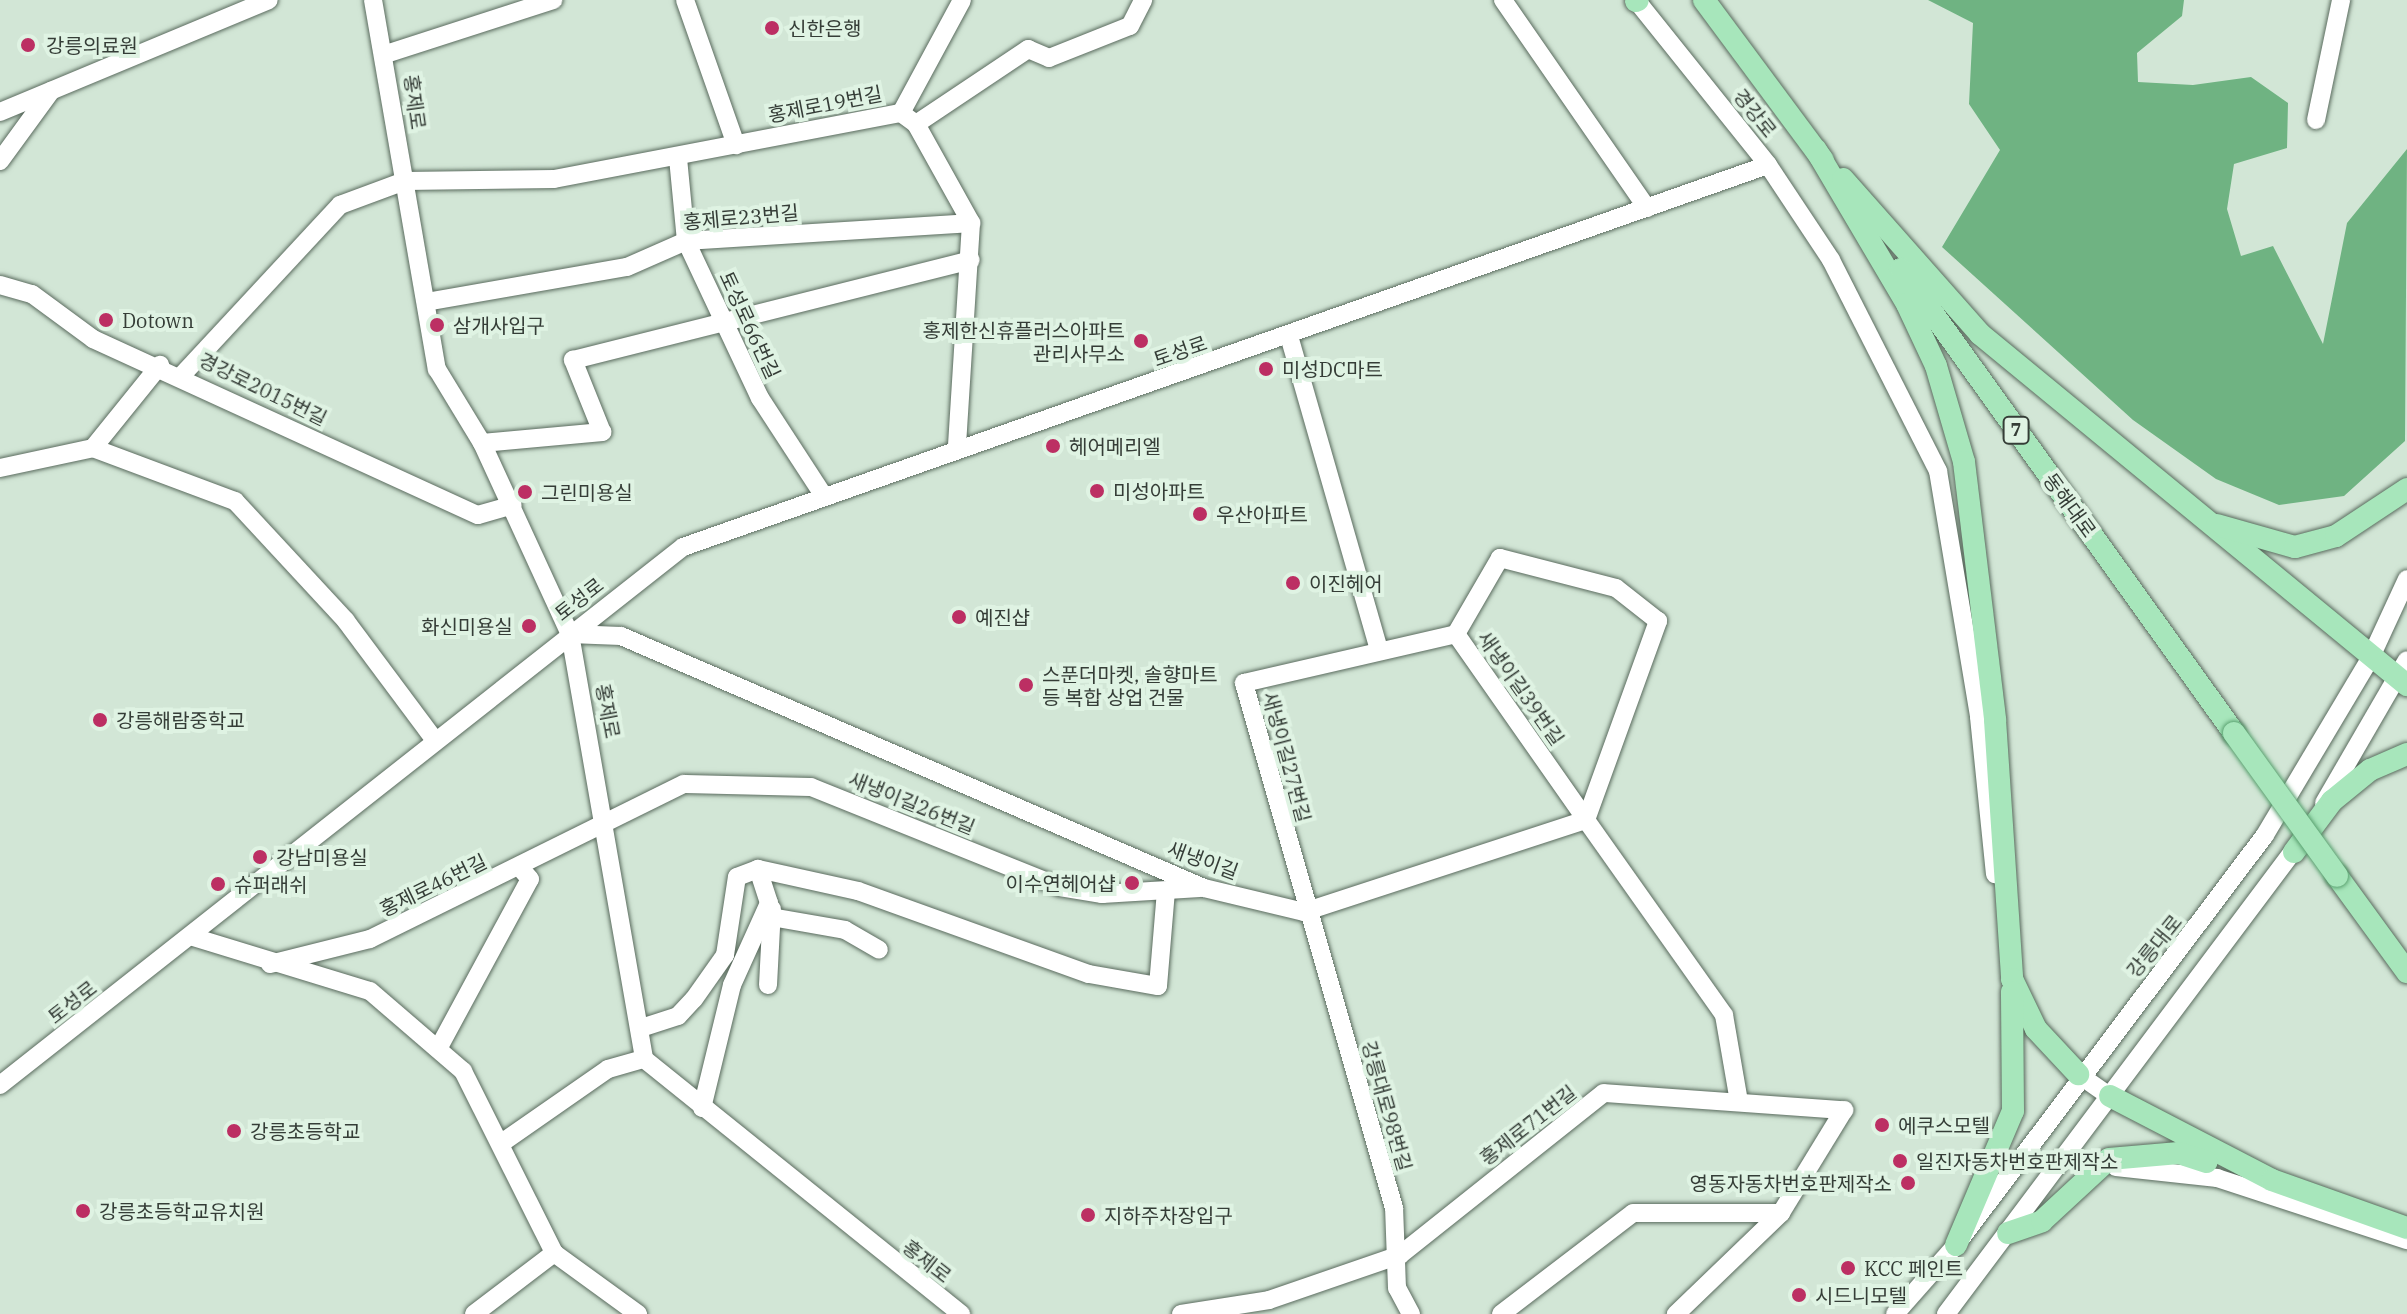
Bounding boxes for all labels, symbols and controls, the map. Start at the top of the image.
place label: 신한은행 [788,16,862,40]
marker: 신한은행 [763,19,781,37]
place label: 강릉의료원 [46,33,138,57]
marker: 강릉의료원 [17,34,39,56]
street label: 홍제로 [399,73,431,131]
street label: 홍제로19번길 [766,81,884,127]
street label: 경강로 [1728,84,1782,142]
street label: 홍제로23번길 [682,200,800,234]
street label: 토성로66번길 [715,267,785,383]
place label: Dotown [122,308,194,332]
marker: Dotown [97,311,115,329]
place label: 삼개사입구 [453,313,545,337]
marker: 삼개사입구 [428,316,446,334]
place label: 홍제한신휴플러스아파트 관리사무소 [923,318,1125,365]
street label: 토성로 [1150,331,1210,371]
marker: 홍제한신휴플러스아파트 관리사무소 [1132,332,1150,350]
street label: 경강로2015번길 [195,348,331,430]
place label: 미성DC마트 [1282,357,1383,381]
marker: 미성DC마트 [1257,360,1275,378]
road number: 7 [2002,416,2030,444]
place label: 헤어메리엘 [1069,434,1161,458]
marker: 헤어메리엘 [1044,437,1062,455]
street label: 동해대로 [2039,468,2101,542]
place label: 미성아파트 [1113,479,1205,503]
place label: 그린미용실 [541,480,633,504]
marker: 미성아파트 [1088,482,1106,500]
marker: 그린미용실 [516,483,534,501]
place label: 우산아파트 [1216,502,1308,526]
marker: 우산아파트 [1191,505,1209,523]
place label: 이진헤어 [1309,571,1383,595]
street label: 토성로 [550,573,608,625]
marker: 이진헤어 [1284,574,1302,592]
place label: 예진샵 [975,605,1030,629]
marker: 예진샵 [950,608,968,626]
place label: 화신미용실 [421,614,513,638]
marker: 화신미용실 [520,617,538,635]
street label: 새냉이길39번길 [1473,626,1569,750]
place label: 스푼더마켓, 솔향마트 등 복합 상업 건물 [1042,662,1218,709]
marker: 스푼더마켓, 솔향마트 등 복합 상업 건물 [1017,676,1035,694]
street label: 홍제로 [591,682,625,740]
street label: 새냉이길27번길 [1258,689,1316,825]
place label: 강릉해람중학교 [116,708,245,732]
marker: 강릉해람중학교 [91,711,109,729]
street label: 새냉이길26번길 [845,767,979,839]
street label: 새냉이길 [1164,836,1242,884]
place label: 강남미용실 [276,845,368,869]
marker: 강남미용실 [251,848,269,866]
street label: 홍제로46번길 [376,849,490,921]
place label: 이수연헤어샵 [1006,871,1116,895]
place label: 슈퍼래쉬 [234,872,308,896]
marker: 이수연헤어샵 [1123,874,1141,892]
marker: 슈퍼래쉬 [209,875,227,893]
street label: 강릉대로 [2122,910,2186,982]
street label: 토성로 [43,976,101,1028]
street label: 강릉대로98번길 [1357,1038,1417,1174]
street label: 홍제로71번길 [1475,1080,1581,1170]
place label: 에쿠스모텔 [1898,1113,1990,1137]
marker: 에쿠스모텔 [1873,1116,1891,1134]
place label: 강릉초등학교 [250,1119,360,1143]
marker: 강릉초등학교 [225,1122,243,1140]
place label: 일진자동차번호판제작소 [1916,1149,2118,1173]
marker: 일진자동차번호판제작소 [1891,1152,1909,1170]
place label: 영동자동차번호판제작소 [1690,1171,1892,1195]
marker: 영동자동차번호판제작소 [1899,1174,1917,1192]
place label: 강릉초등학교유치원 [99,1199,265,1223]
marker: 강릉초등학교유치원 [74,1202,92,1220]
place label: 지하주차장입구 [1104,1203,1233,1227]
marker: 지하주차장입구 [1079,1206,1097,1224]
street label: 홍제로 [898,1235,956,1287]
place label: KCC 페인트 [1864,1256,1963,1280]
marker: KCC 페인트 [1839,1259,1857,1277]
place label: 시드니모텔 [1815,1283,1907,1307]
marker: 시드니모텔 [1790,1286,1808,1304]

